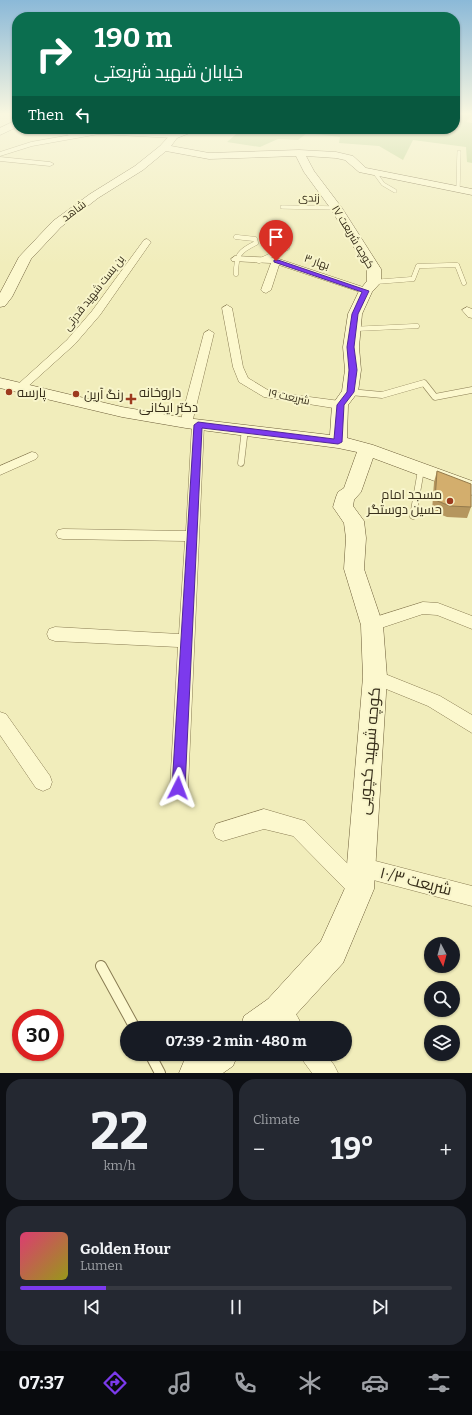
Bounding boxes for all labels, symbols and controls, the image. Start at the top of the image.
text: 190 m [94,21,172,54]
icon: right [28,28,80,80]
text: خیابان شهید شریعتی [94,61,243,83]
icon: left [72,104,94,126]
text: Then [28,106,64,124]
street label: زندی [298,191,320,205]
street label: شاهد [59,198,89,224]
street label: کوچه شریعت ۱۷ [329,203,377,271]
pin [259,220,293,261]
icon: arrive [265,226,287,248]
street label: بهار ۳ [303,252,331,272]
street label: بن بست شهید قدرتی [60,253,128,333]
place label: پارسه [17,385,47,402]
place label: داروخانه دکتر ایکانی [139,385,198,415]
street label: شریعت ۱۹ [267,386,311,408]
marker: پارسه [4,387,14,397]
place label: رنگ آرین [84,387,124,402]
marker: رنگ آرین [71,389,81,399]
marker: داروخانه دکتر ایکانی [126,394,136,404]
place label: مسجد امام حسین دوستگر [366,487,442,517]
marker: مسجد امام حسین دوستگر [445,496,455,506]
street label: کوچه شهید کچویی [354,686,386,816]
position arrow [157,767,199,809]
street label: شریعت ۱۰/۳ [378,863,454,899]
north arrow [424,937,460,973]
map controls [424,937,460,1061]
button: search [424,981,460,1017]
speed limit sign: 30 [12,1009,64,1061]
button: layers [424,1025,460,1061]
text: 07:39 · 2 min · 480 m [166,1032,306,1050]
text: 22 [90,1100,149,1163]
text: Climate [253,1112,300,1127]
text: 19° [330,1131,374,1167]
text: − [253,1136,265,1163]
text: + [439,1136,452,1163]
text: km/h [103,1158,136,1173]
text: Golden Hour [80,1240,171,1258]
text: Lumen [80,1258,123,1273]
icon: previous [81,1296,103,1318]
icon: pause [225,1296,247,1318]
icon: next [369,1296,391,1318]
icon: directions [101,1369,129,1397]
icon: music [166,1369,194,1397]
icon: phone [231,1369,259,1397]
icon: climate [296,1369,324,1397]
icon: car [361,1369,389,1397]
icon: filters [425,1369,453,1397]
text: 07:37 [18,1372,64,1394]

